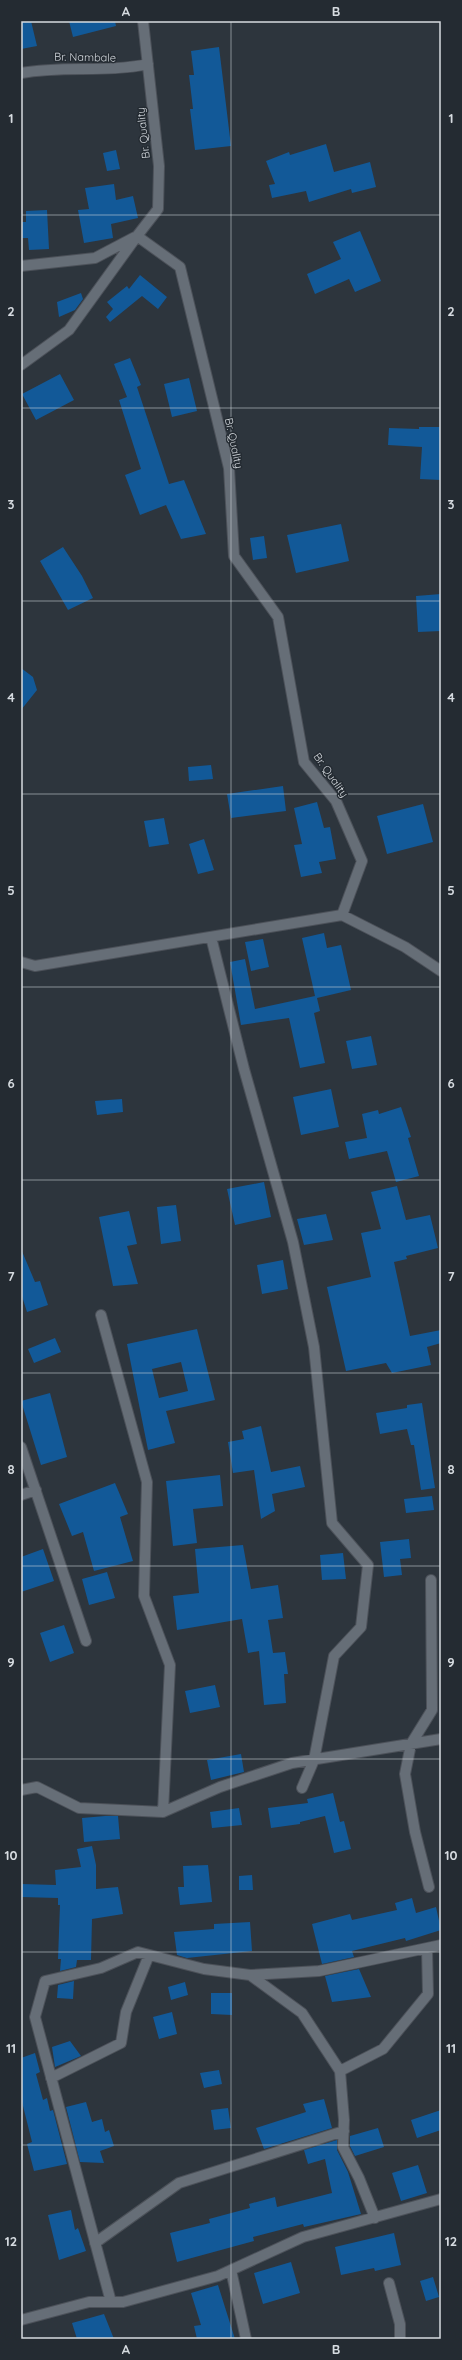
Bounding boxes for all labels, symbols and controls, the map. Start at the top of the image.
text: A [122,3,131,19]
text: B [332,3,340,19]
street label: Br. Nambale [54,49,116,65]
street label: Br. Quality [133,107,153,159]
text: 1 [8,110,14,126]
text: 1 [448,110,454,126]
text: 2 [7,303,15,319]
text: 2 [447,303,455,319]
street label: Br. Quality [222,416,246,470]
text: 3 [8,496,15,512]
text: 3 [448,496,455,512]
text: 4 [7,689,15,705]
text: 4 [447,689,455,705]
street label: Br. Quality [310,750,352,800]
text: 5 [7,882,15,898]
text: 5 [447,882,455,898]
text: 6 [7,1075,15,1091]
text: 6 [447,1075,455,1091]
text: 7 [7,1268,15,1284]
text: 7 [447,1268,455,1284]
text: 8 [7,1461,15,1477]
text: 8 [447,1461,455,1477]
text: 9 [7,1654,15,1670]
text: 9 [447,1654,455,1670]
text: 10 [4,1847,18,1863]
text: 10 [444,1847,458,1863]
text: 11 [6,2040,16,2056]
text: 11 [446,2040,456,2056]
text: 12 [5,2233,17,2249]
text: 12 [445,2233,457,2249]
text: A [122,2341,131,2357]
text: B [332,2341,340,2357]

